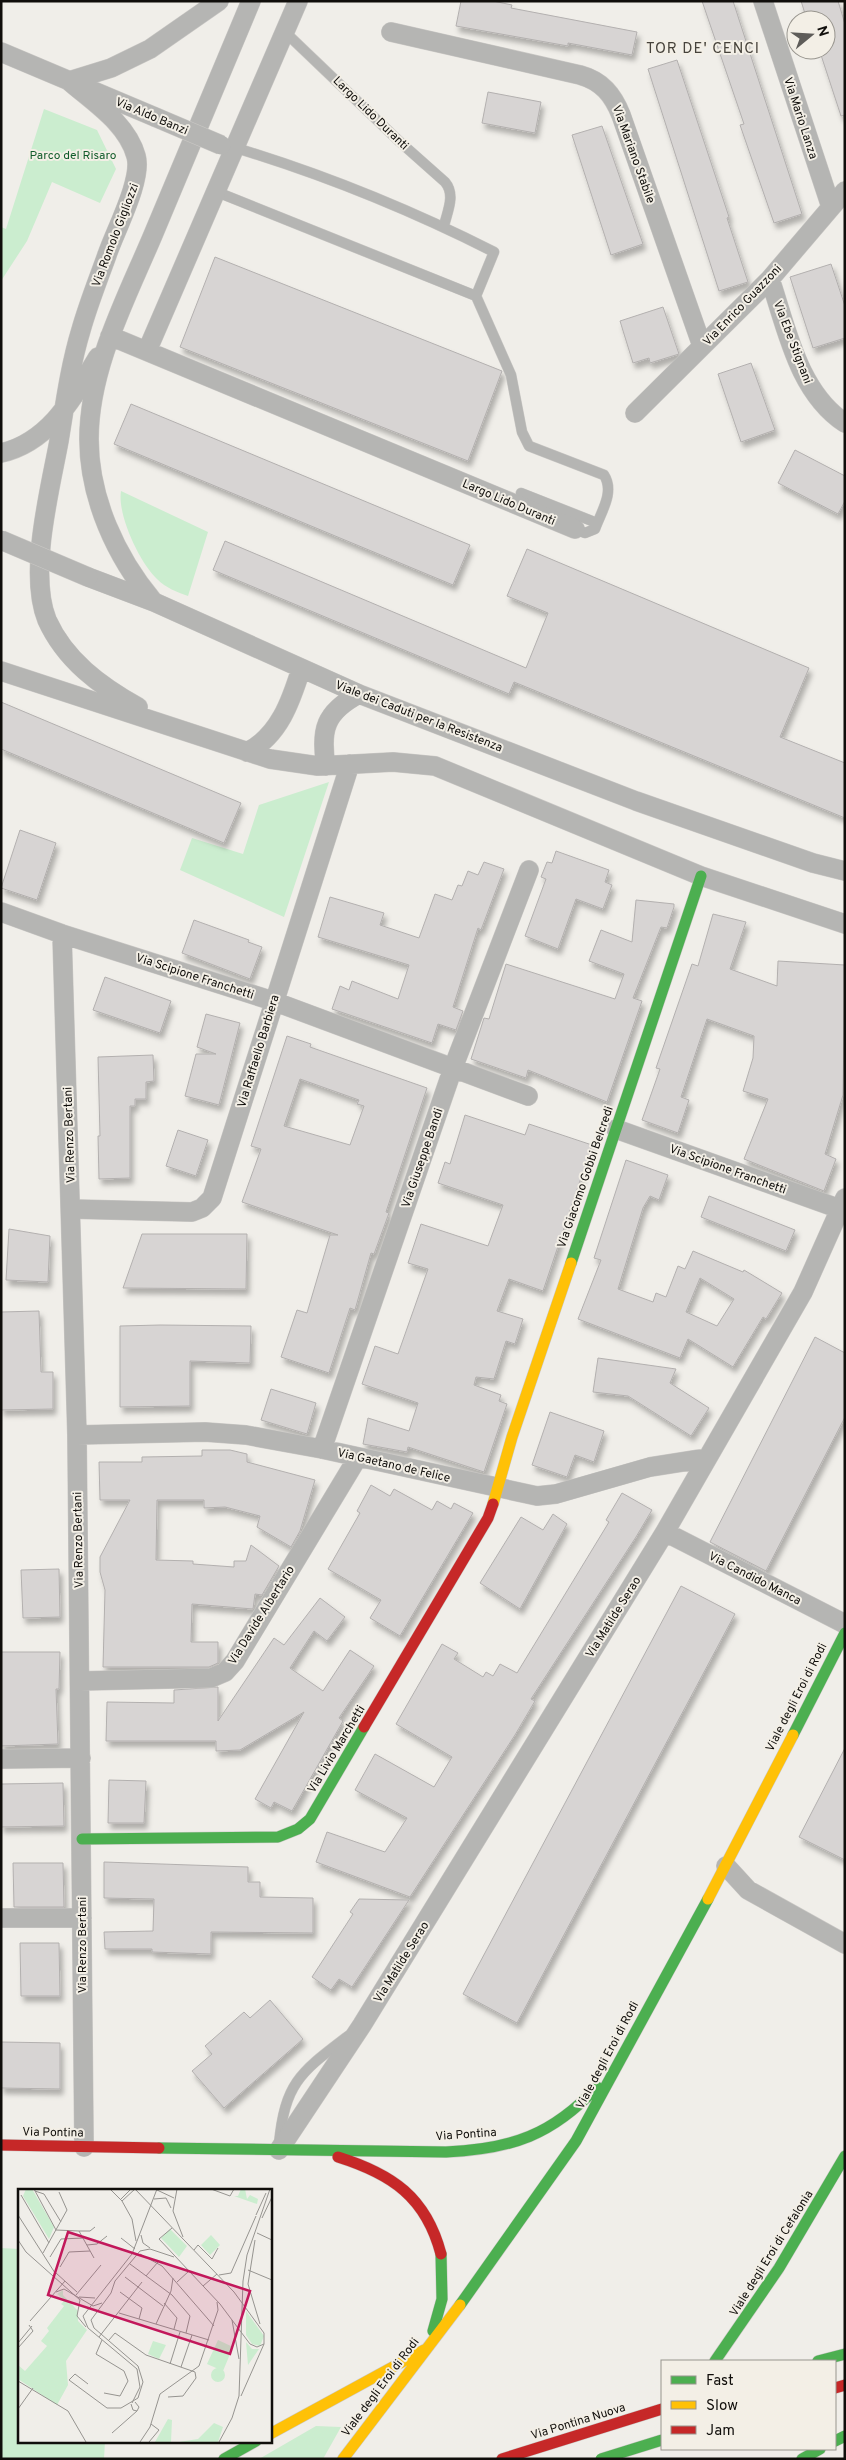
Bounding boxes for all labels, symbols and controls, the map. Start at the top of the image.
north arrow [786,10,836,60]
text: N [812,24,832,39]
district label: TOR DE' CENCI [646,40,760,59]
street label: Largo Lido Duranti [329,73,412,154]
street label: Via Mario Lanza [779,75,821,161]
street label: Via Aldo Banzi [113,94,190,139]
street label: Via Mariano Stabile [608,103,658,206]
park label: Parco del Risaro [29,148,117,164]
street label: Via Romolo Gigliozzi [89,181,143,290]
street label: Via Enrico Guazzoni [700,262,786,350]
street label: Via Ebe Stignani [769,299,815,386]
street label: Largo Lido Duranti [460,476,558,530]
street label: Viale dei Caduti per la Resistenza [333,678,505,756]
street label: Via Scipione Franchetti [134,950,256,1004]
street label: Via Raffaello Barbiera [234,993,284,1110]
street label: Via Renzo Bertani [60,1086,80,1184]
street label: Via Giacomo Gobbi Belcredi [554,1104,618,1250]
street label: Via Giuseppe Bandi [398,1106,447,1210]
street label: Via Scipione Franchetti [667,1141,788,1199]
street label: Via Gaetano de Felice [336,1445,452,1487]
street label: Via Renzo Bertani [70,1492,88,1588]
street label: Via Candido Manca [705,1549,804,1609]
street label: Via Davide Albertario [225,1563,299,1668]
street label: Via Matilde Serao [582,1574,645,1661]
street label: Viale degli Eroi di Rodi [763,1640,831,1754]
street label: Via Livio Marchetti [304,1703,369,1796]
street label: Via Renzo Bertani [75,1897,91,1993]
street label: Via Matilde Serao [370,1919,433,2006]
street label: Viale degli Eroi di Rodi [573,1999,643,2112]
street label: Via Pontina [22,2124,84,2142]
street label: Via Pontina [435,2125,497,2145]
street label: Viale degli Eroi di Cefalonia [726,2188,817,2320]
inset map [18,2189,271,2442]
street label: Viale degli Eroi di Rodi [338,2335,423,2440]
legend [661,2360,836,2450]
text: Fast [706,2372,734,2391]
text: Slow [706,2397,738,2416]
street label: Via Pontina Nuova [529,2400,628,2444]
text: Jam [706,2422,735,2441]

